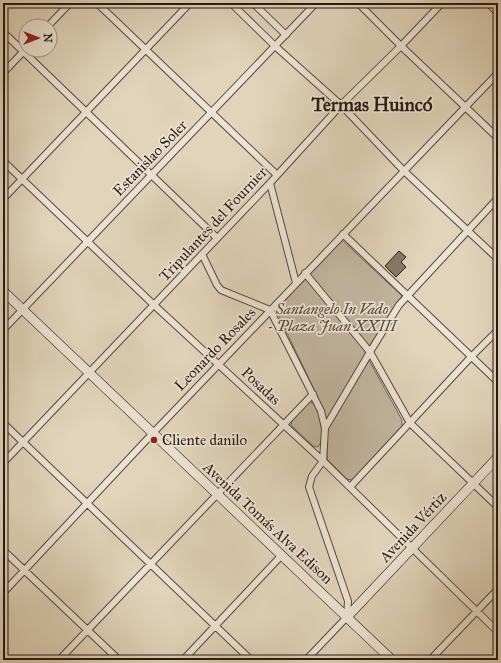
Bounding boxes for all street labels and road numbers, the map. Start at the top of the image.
street label: Estanislao Soler [109,116,191,200]
street label: Tripulantes del Fournier [155,163,271,285]
street label: Leonardo Rosales [171,304,259,394]
street label: Posadas [238,363,284,409]
street label: Avenida Tomás Alva Edison [199,458,337,588]
street label: Avenida Vértiz [375,488,450,567]

